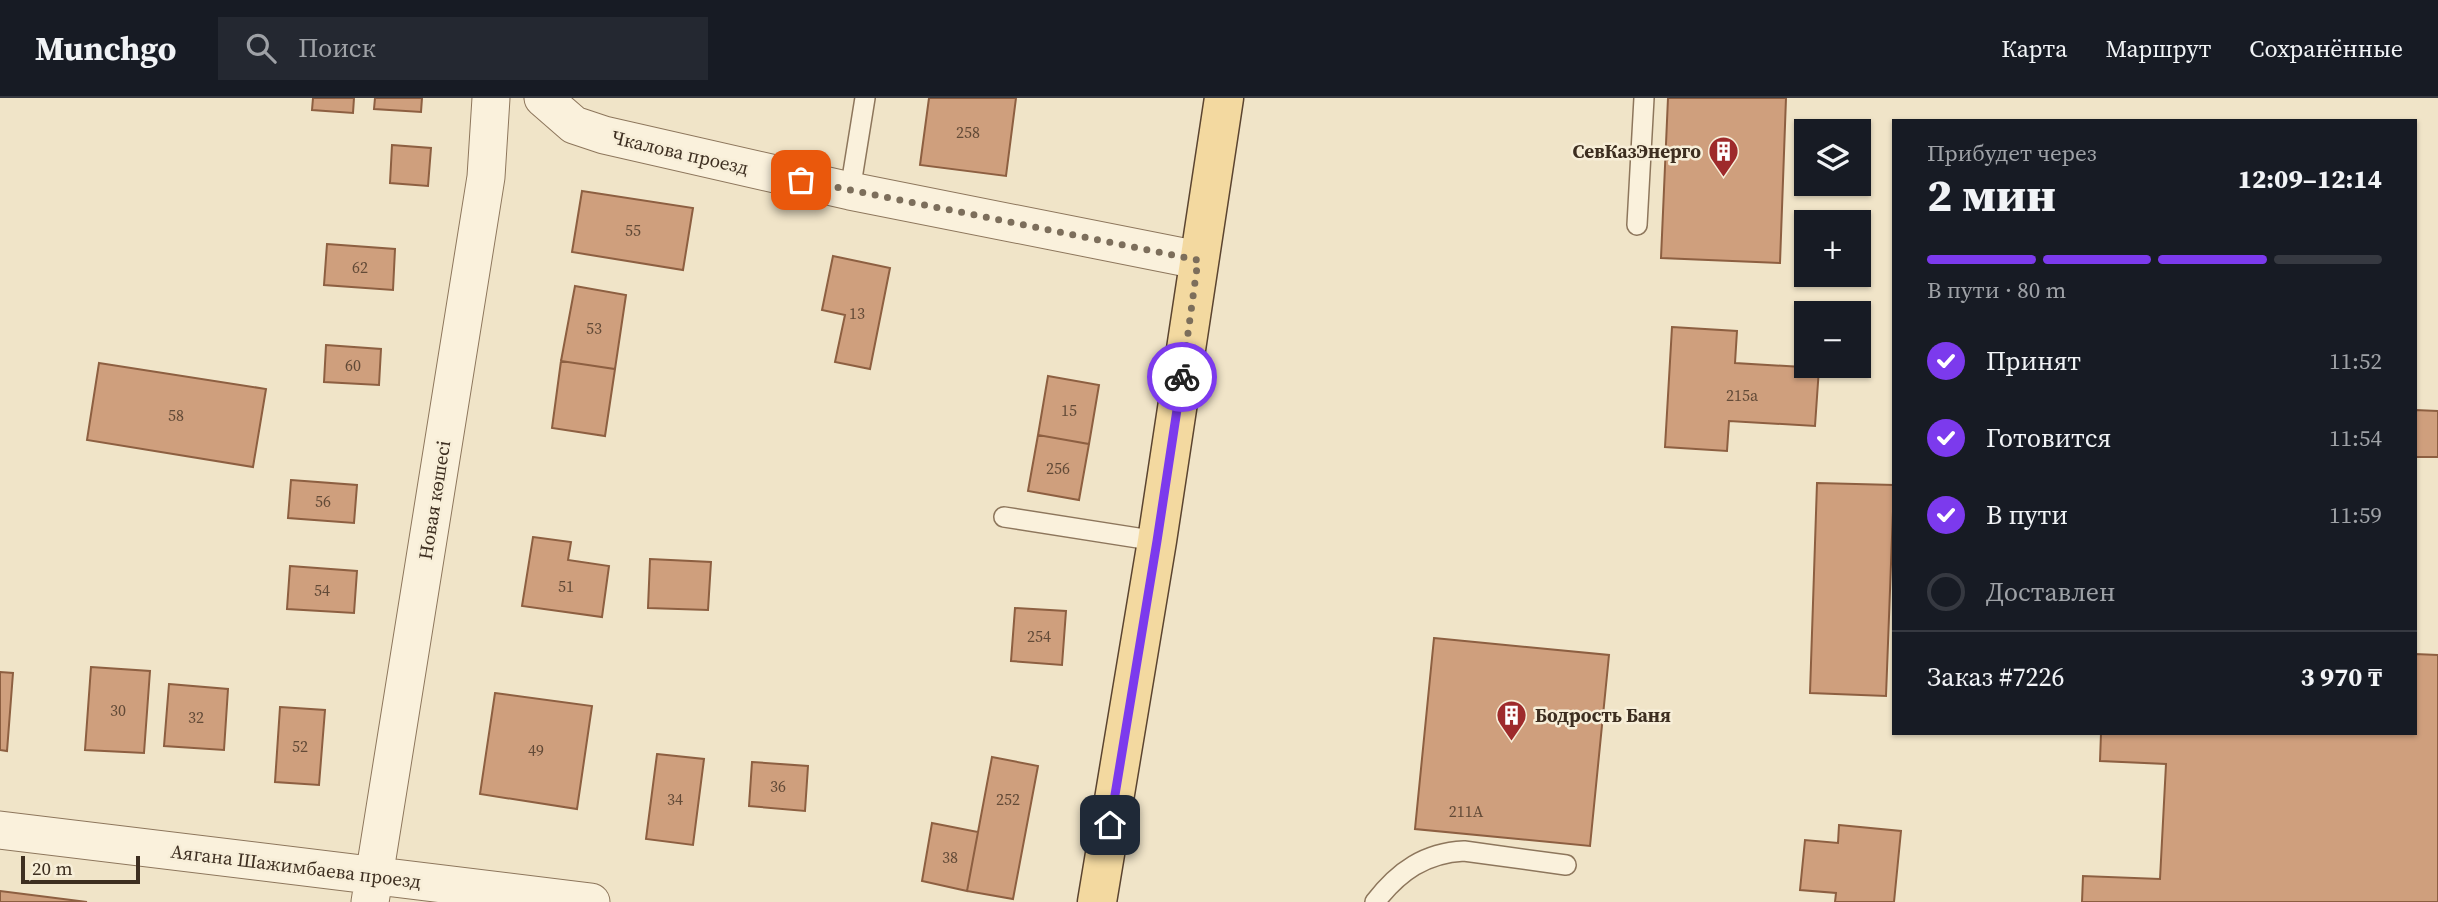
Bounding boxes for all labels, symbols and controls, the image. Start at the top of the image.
search box [218,17,708,80]
text: Munchgo [35,26,176,71]
icon: search [242,29,280,67]
text: Поиск [298,30,376,66]
text: Карта [2001,32,2067,65]
text: Маршрут [2105,32,2211,65]
text: Сохранённые [2249,32,2403,65]
map controls [1794,119,1871,378]
button: layers [1794,119,1871,196]
house number: 258 [956,121,980,143]
street label: Чкалова проезд [609,124,751,180]
building icon: СевКазЭнерго [1707,134,1741,178]
text: Прибудет через [1927,137,2097,169]
place label: СевКазЭнерго [1572,138,1701,164]
pin [771,150,831,210]
icon: bag [782,161,820,199]
text: 12:09–12:14 [2238,161,2382,197]
text: 2 мин [1927,163,2056,226]
button: + [1794,210,1871,287]
house number: 55 [625,219,641,241]
house number: 62 [352,256,368,278]
text: В пути · 80 m [1927,274,2066,306]
button: − [1794,301,1871,378]
house number: 13 [849,302,865,324]
house number: 53 [586,317,602,339]
courier [1147,342,1217,412]
icon: check [1927,342,1965,380]
text: Принят [1986,343,2081,379]
text: 11:52 [2329,345,2382,377]
house number: 60 [345,354,361,376]
icon: bike [1163,358,1201,396]
house number: 215а [1726,384,1759,406]
house number: 15 [1061,399,1077,421]
house number: 58 [168,404,184,426]
icon: check [1927,419,1965,457]
text: Готовится [1986,420,2111,456]
text: 11:54 [2329,422,2382,454]
street label: Новая көшесі [412,438,456,561]
house number: 256 [1046,457,1070,479]
house number: 56 [315,490,331,512]
icon: check [1927,496,1965,534]
text: В пути [1986,497,2068,533]
text: 11:59 [2329,499,2382,531]
text: Доставлен [1986,574,2115,610]
house number: 51 [558,575,574,597]
house number: 54 [314,579,330,601]
house number: 254 [1027,625,1051,647]
text: Заказ #7226 [1927,659,2065,695]
text: 3 970 ₸ [2300,659,2382,695]
building icon: Бодрость Баня [1495,698,1529,742]
house number: 30 [110,699,126,721]
place label: Бодрость Баня [1535,702,1671,728]
house number: 32 [188,706,204,728]
house number: 52 [292,735,308,757]
house number: 49 [528,739,544,761]
house number: 36 [770,775,786,797]
house number: 34 [667,788,683,810]
house number: 252 [996,788,1020,810]
pin [1080,795,1140,855]
house number: 211A [1449,800,1484,822]
icon: home [1091,806,1129,844]
street label: Аягана Шажимбаева проезд [169,838,423,894]
house number: 38 [942,846,958,868]
scale bar [21,853,140,885]
text: 20 m [32,855,73,881]

